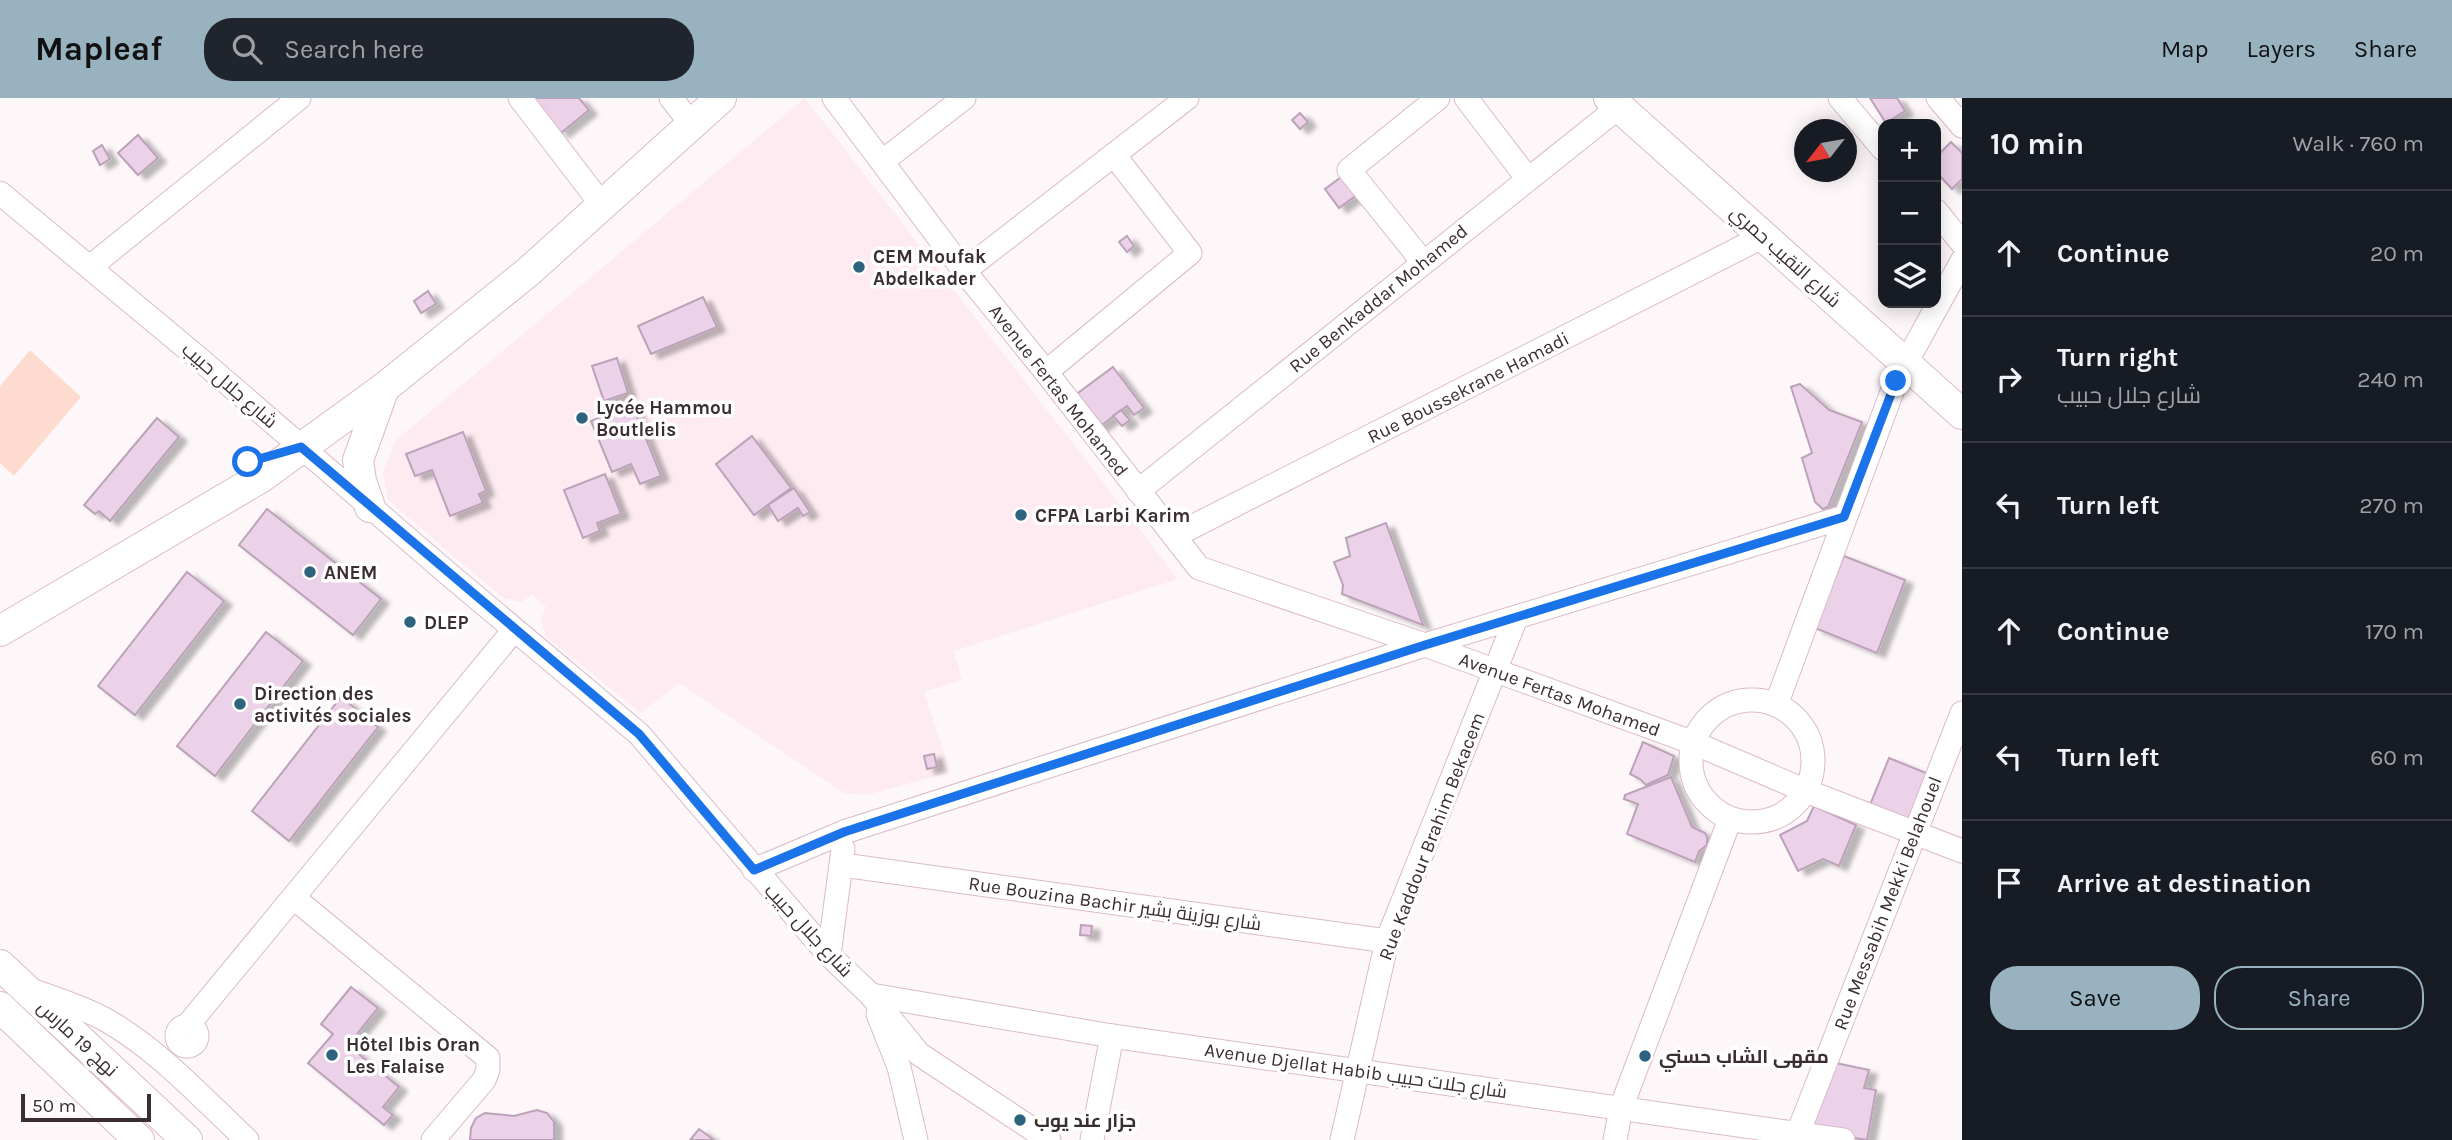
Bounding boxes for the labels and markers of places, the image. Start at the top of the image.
place label: CEM Moufak Abdelkader [873,246,986,290]
marker: CEM Moufak Abdelkader [851,259,867,275]
place label: Lycée Hammou Boutlelis [596,397,733,441]
marker: Lycée Hammou Boutlelis [574,410,590,426]
place label: CFPA Larbi Karim [1035,505,1190,527]
marker: CFPA Larbi Karim [1013,507,1029,523]
place label: ANEM [324,562,377,584]
marker: ANEM [302,564,318,580]
place label: DLEP [424,612,469,634]
marker: DLEP [402,614,418,630]
place label: Direction des activités sociales [254,683,411,727]
marker: Direction des activités sociales [232,696,248,712]
place label: Hôtel Ibis Oran Les Falaise [346,1034,480,1078]
place label: مقهى الشاب حسني [1659,1046,1829,1072]
marker: Hôtel Ibis Oran Les Falaise [324,1047,340,1063]
marker: مقهى الشاب حسني [1637,1048,1653,1064]
place label: جزار عند يوب [1034,1110,1136,1132]
marker: جزار عند يوب [1012,1112,1028,1128]

